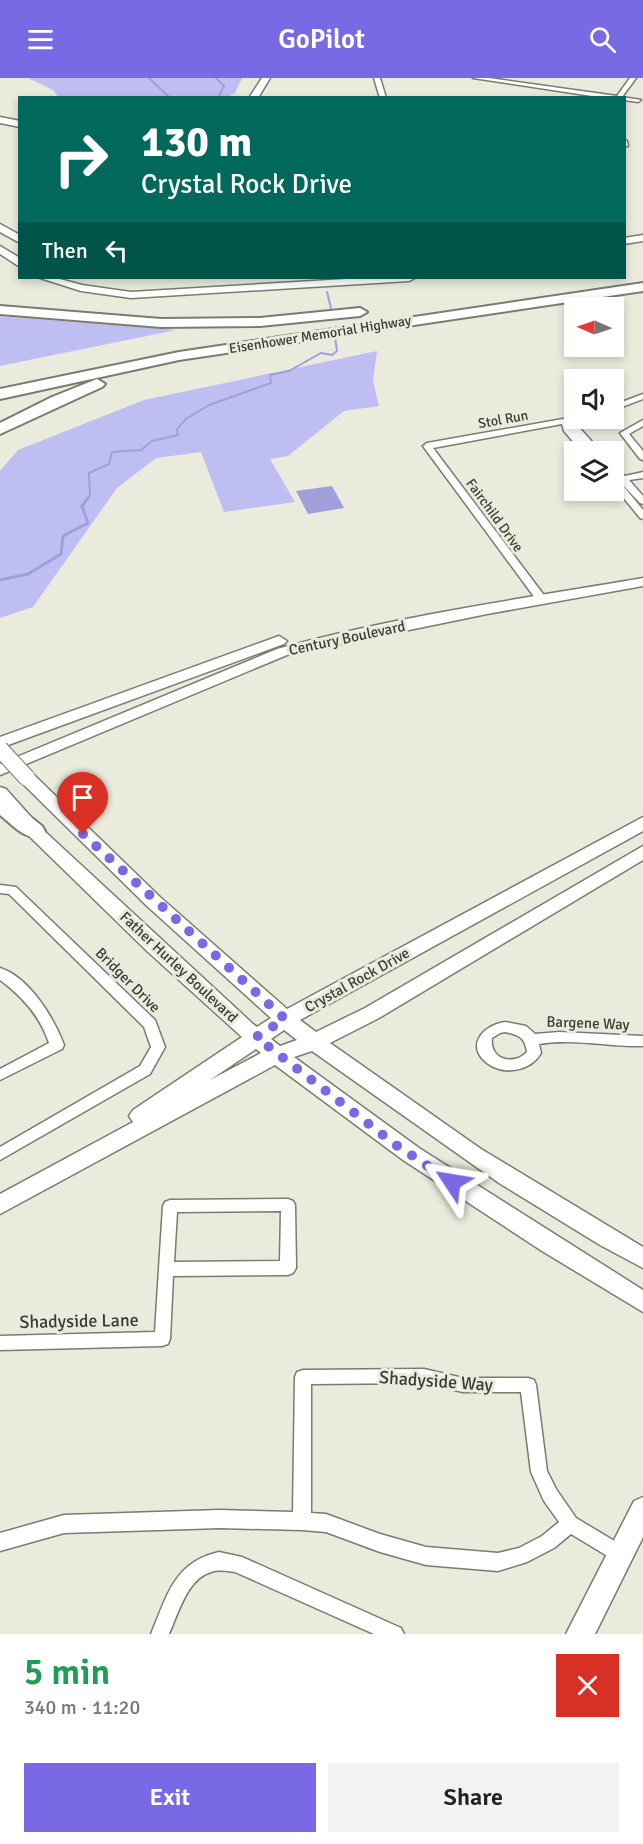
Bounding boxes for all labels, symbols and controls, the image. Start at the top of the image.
icon: menu [24,23,57,56]
text: GoPilot [278,23,365,56]
icon: search [586,23,619,56]
text: 130 m [141,117,252,168]
icon: right [42,120,120,198]
text: Crystal Rock Drive [141,168,352,201]
icon: left [100,234,133,267]
text: Then [42,237,88,264]
north arrow [564,297,624,357]
map controls [564,297,624,501]
street label: Eisenhower Memorial Highway [228,312,413,357]
button: sound [564,369,624,429]
street label: Stol Run [477,407,529,432]
button: layers [564,441,624,501]
street label: Fairchild Drive [462,475,527,555]
street label: Century Boulevard [287,617,407,659]
pin [57,772,108,834]
icon: arrive [66,781,99,814]
street label: Father Hurley Boulevard [116,908,242,1026]
street label: Bridger Drive [92,944,164,1016]
street label: Crystal Rock Drive [301,944,413,1016]
street label: Bargene Way [546,1013,630,1033]
position arrow [420,1150,484,1214]
street label: Shadyside Lane [19,1309,139,1333]
street label: Shadyside Way [378,1366,494,1396]
text: 5 min [24,1650,110,1695]
button: close [556,1654,619,1717]
text: 340 m · 11:20 [24,1695,140,1720]
button: Exit [24,1763,316,1832]
button: Share [328,1763,619,1832]

